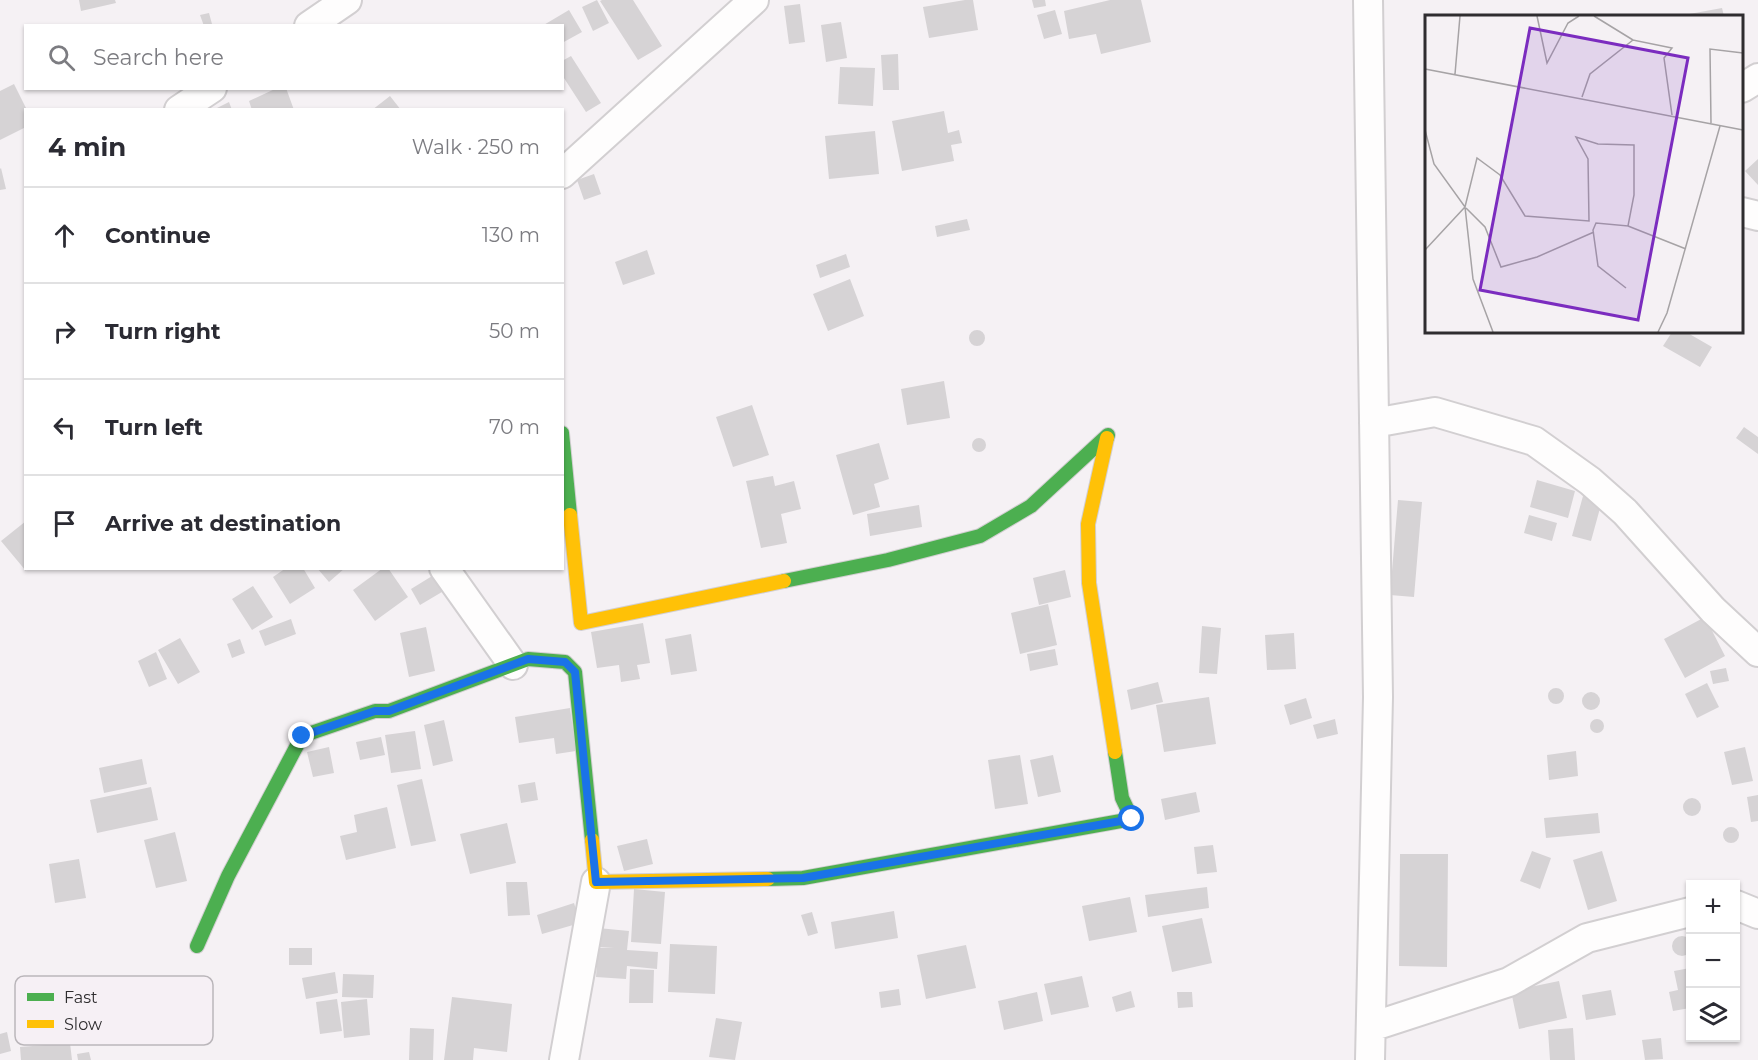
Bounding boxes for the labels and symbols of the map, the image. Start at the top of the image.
inset map [1425,15,1743,333]
route end [288,722,314,748]
route start [1118,805,1144,831]
legend [15,976,213,1045]
text: Fast [64,988,98,1007]
text: Slow [64,1015,102,1034]

